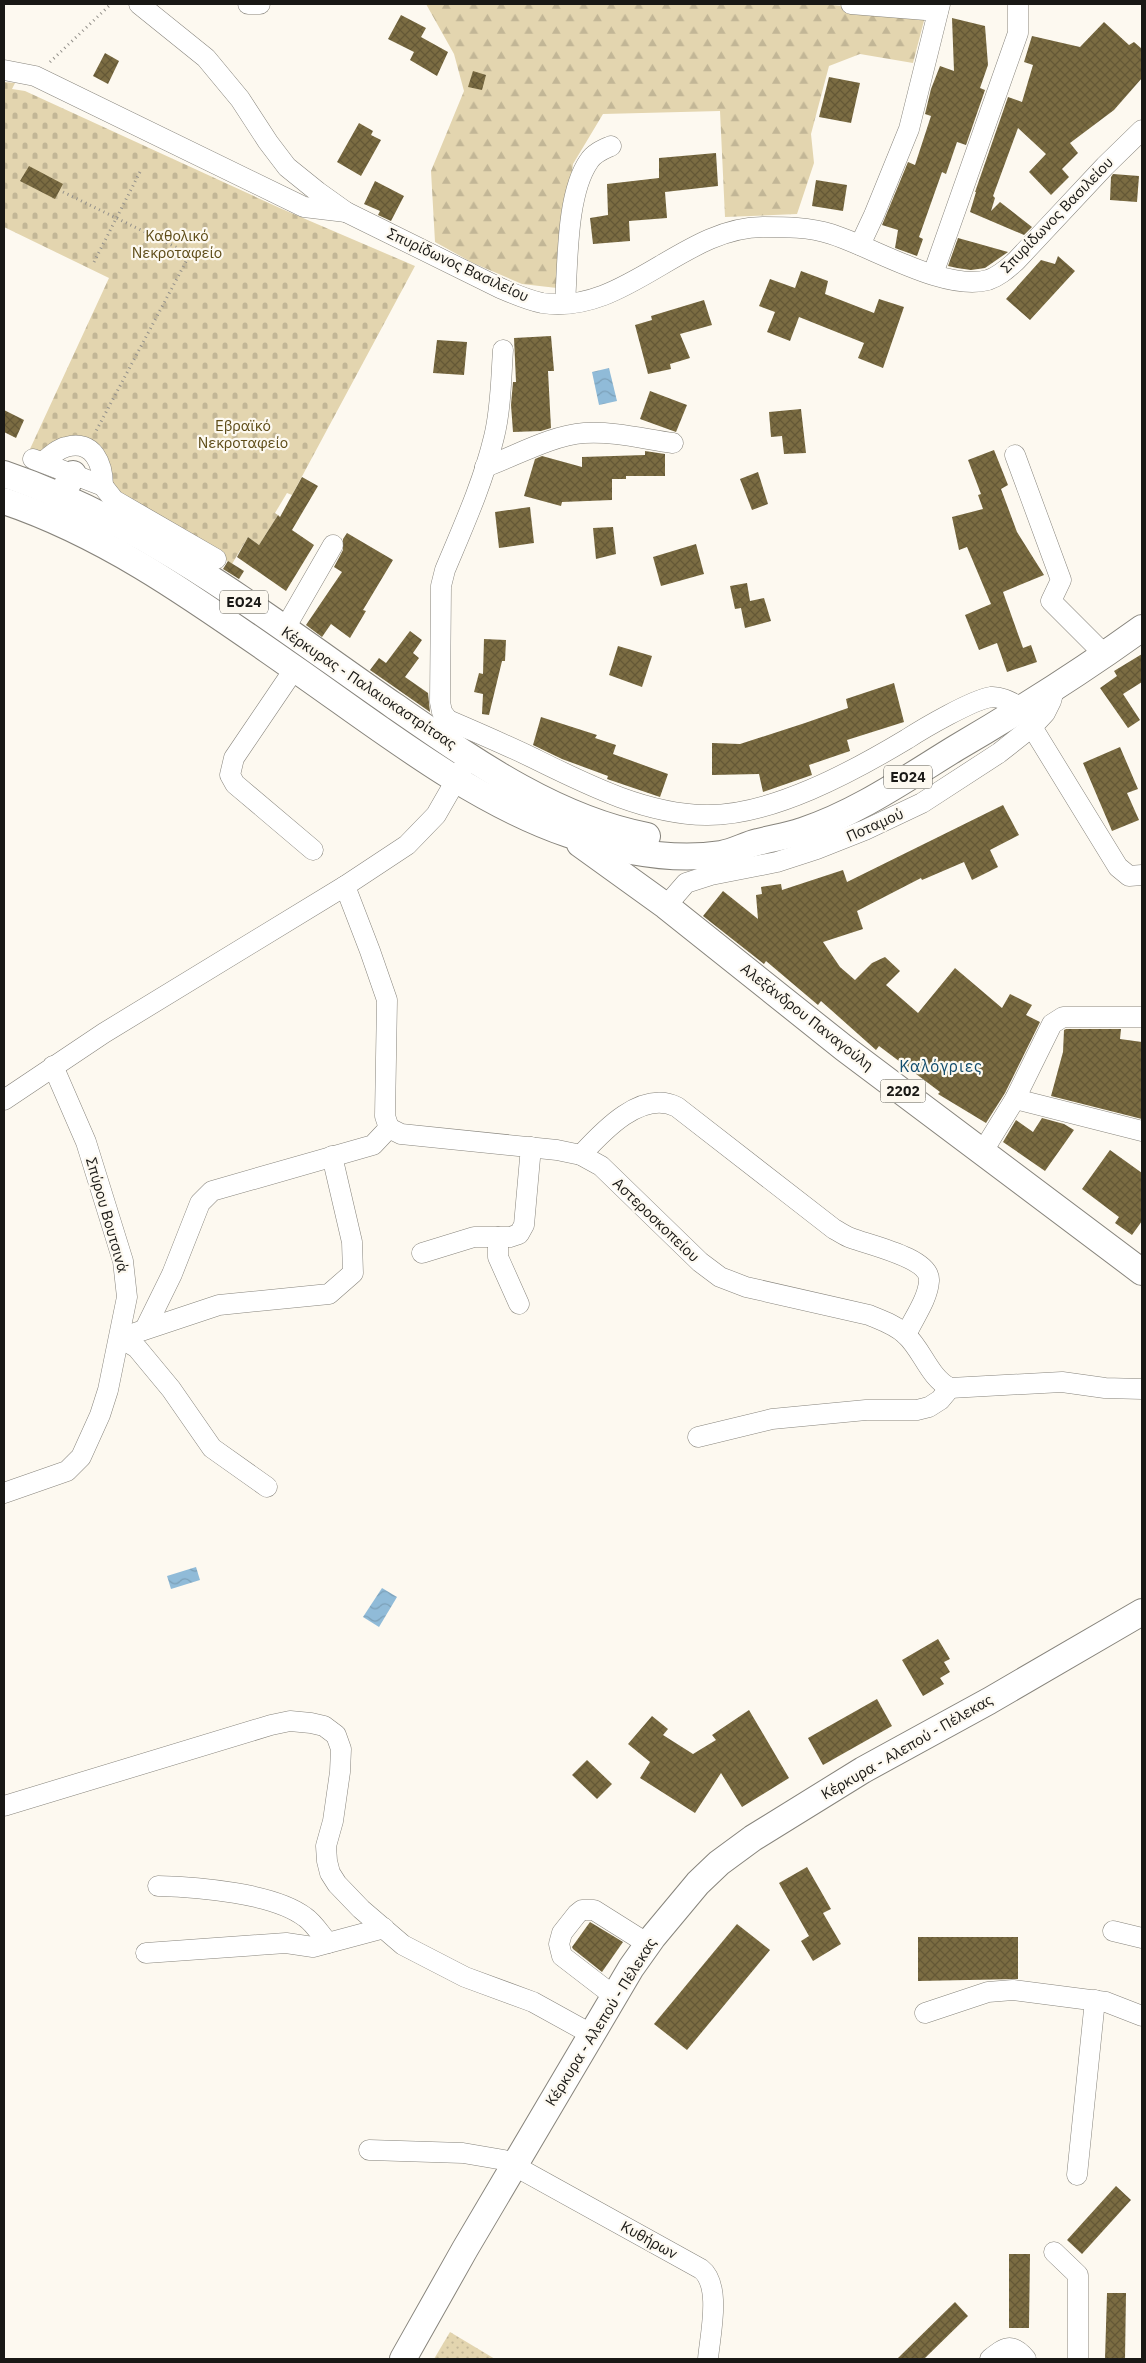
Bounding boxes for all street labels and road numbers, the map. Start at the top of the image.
street label: Σπυρίδωνος Βασιλείου [996,153,1117,277]
street label: Σπυρίδωνος Βασιλείου [384,223,532,306]
road number: ΕΟ24 [220,590,268,614]
street label: Κέρκυρας - Παλαιοκαστρίτσας [278,622,461,753]
road number: ΕΟ24 [884,766,932,789]
street label: Ποταμού [843,804,906,846]
street label: Αλεξάνδρου Παναγούλη [737,959,878,1074]
road number: 2202 [880,1080,926,1102]
street label: Σπύρου Βουτσινά [82,1155,133,1275]
street label: Αστεροσκοπείου [609,1173,704,1266]
street label: Κέρκυρα - Αλεπού - Πέλεκας [818,1690,996,1804]
street label: Κέρκυρα - Αλεπού - Πέλεκας [541,1934,660,2110]
street label: Κυθήρων [618,2216,681,2263]

